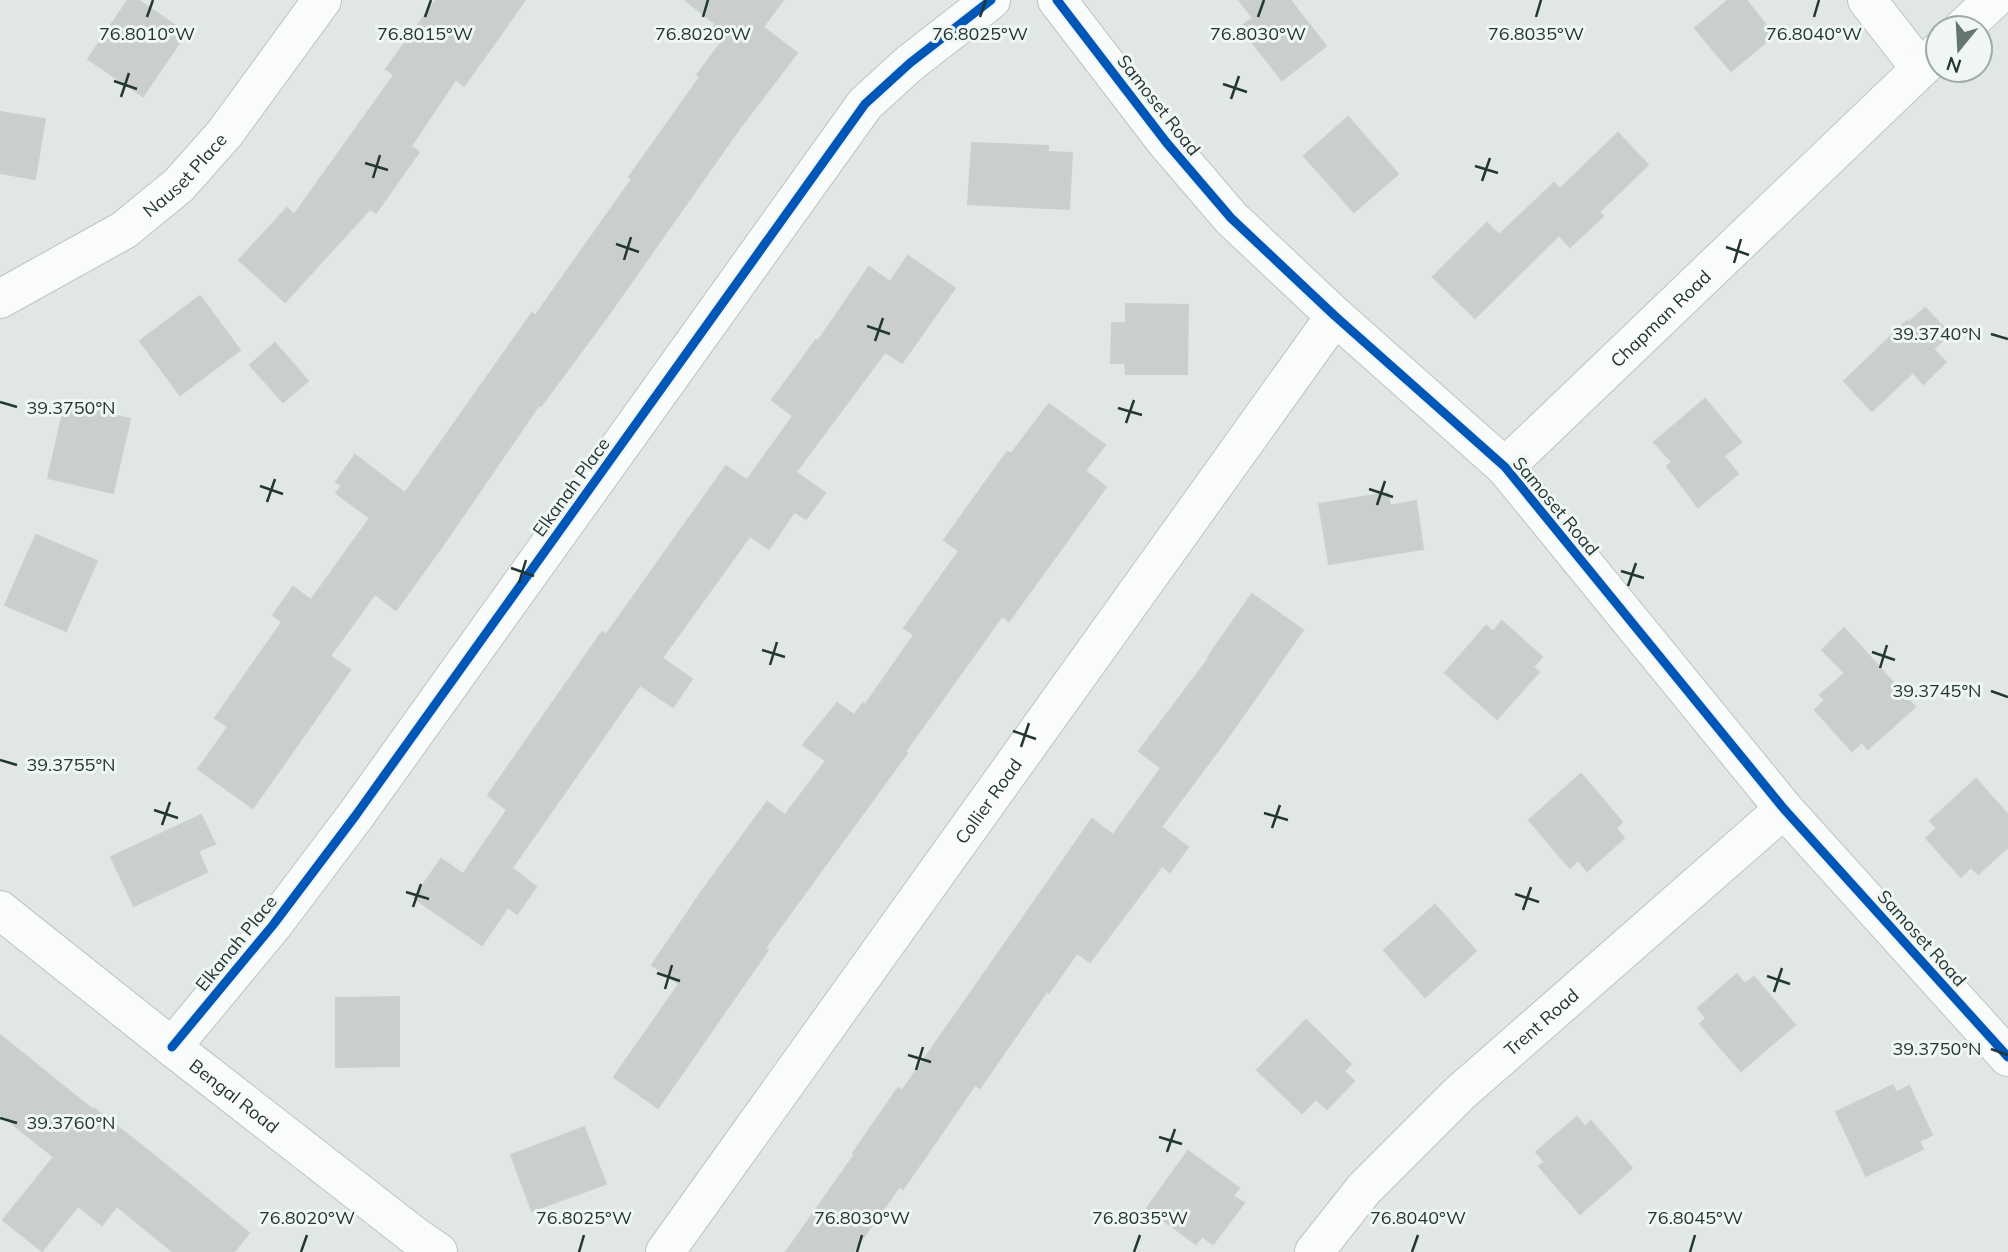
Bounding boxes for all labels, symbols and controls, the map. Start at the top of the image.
north arrow [1924,14,1994,84]
text: 76.8010°W [99,22,195,45]
text: 76.8015°W [377,22,473,45]
text: 76.8020°W [655,22,751,45]
text: 76.8025°W [932,22,1028,45]
text: 76.8030°W [1210,22,1306,45]
text: 76.8035°W [1488,22,1584,45]
text: 76.8040°W [1766,22,1862,45]
street label: Samoset Road [1112,50,1206,160]
text: N [1943,52,1964,79]
street label: Nauset Place [138,128,231,222]
street label: Chapman Road [1605,265,1715,372]
text: 39.3740°N [1892,322,1982,345]
text: 39.3750°N [26,396,116,419]
street label: Elkanah Place [527,433,615,541]
street label: Samoset Road [1508,452,1604,560]
text: 39.3745°N [1892,679,1982,702]
text: 39.3755°N [26,753,116,776]
street label: Collier Road [950,753,1027,848]
street label: Samoset Road [1873,885,1971,991]
street label: Elkanah Place [190,890,282,996]
street label: Trent Road [1499,983,1583,1061]
text: 39.3750°N [1892,1037,1982,1060]
street label: Bengal Road [185,1054,284,1138]
text: 39.3760°N [26,1111,116,1134]
text: 76.8020°W [259,1206,355,1229]
text: 76.8025°W [536,1206,632,1229]
text: 76.8030°W [814,1206,910,1229]
text: 76.8035°W [1092,1206,1188,1229]
text: 76.8040°W [1370,1206,1466,1229]
text: 76.8045°W [1647,1206,1743,1229]

